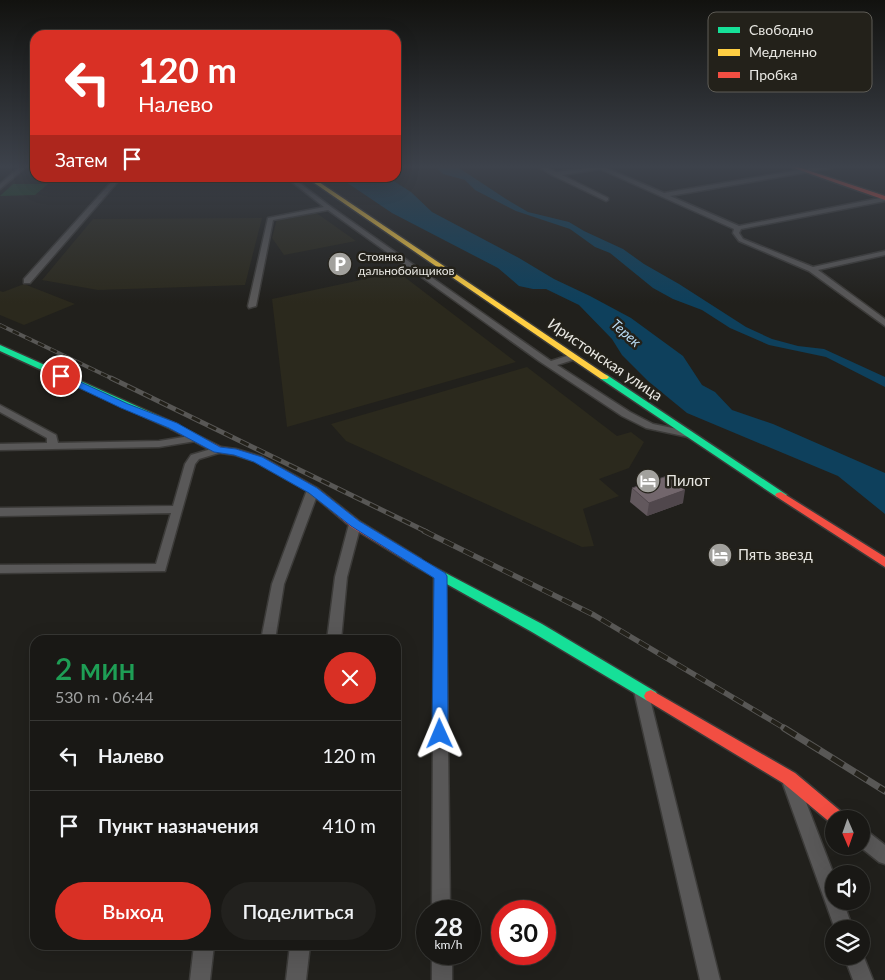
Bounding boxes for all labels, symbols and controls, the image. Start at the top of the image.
legend [708,12,872,92]
text: Свободно [749,21,814,38]
text: Медленно [749,43,817,60]
text: 120 m [138,48,237,90]
icon: left [55,50,120,115]
text: Пробка [749,66,797,83]
text: Налево [138,90,213,117]
icon: arrive [118,145,146,173]
text: Затем [55,148,108,171]
place label: Стоянка дальнобойщиков [358,249,454,278]
parking icon: Стоянка дальнобойщиков [327,251,353,277]
street label: Иристонская улица [545,314,666,404]
water label: Терек [608,315,645,350]
pin [40,355,82,397]
icon: arrive [47,362,75,390]
hotel icon: Пилот [635,468,661,494]
place label: Пилот [666,471,711,489]
hotel icon: Пять звезд [707,542,733,568]
place label: Пять звезд [738,545,813,563]
text: 2 мин [55,650,136,686]
button: close [324,652,376,704]
text: 530 m · 06:44 [55,687,154,706]
position arrow [413,707,465,759]
icon: left [55,742,83,770]
text: Налево [98,744,164,767]
text: 120 m [322,744,376,767]
north arrow [825,810,870,855]
map controls [825,810,870,965]
icon: arrive [55,812,83,840]
text: Пункт назначения [98,814,259,837]
text: 410 m [322,814,376,837]
button: sound [825,865,870,910]
button: Выход [55,882,211,940]
button: Поделиться [221,882,376,940]
speed limit sign: 30 [491,900,556,965]
text: 28 [434,911,463,941]
button: layers [825,920,870,965]
text: km/h [434,937,463,952]

